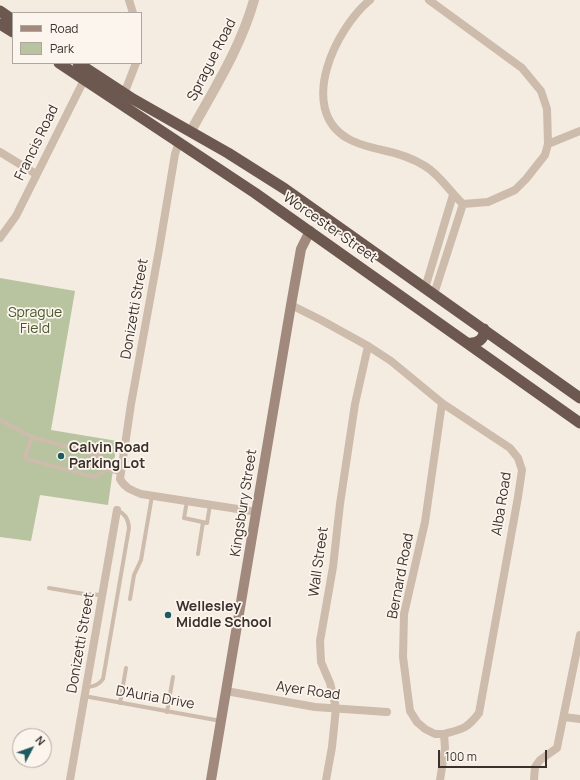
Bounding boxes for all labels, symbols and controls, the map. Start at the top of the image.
legend [12,12,142,64]
street label: Sprague Road [184,16,240,104]
text: Road [50,20,78,37]
text: Park [50,40,74,57]
street label: Francis Road [11,102,63,184]
street label: Worcester Street [280,189,380,267]
street label: Donizetti Street [118,257,152,361]
park label: Sprague Field [8,305,62,338]
place label: Calvin Road Parking Lot [69,440,149,472]
street label: Kingsbury Street [227,448,261,558]
marker: Calvin Road Parking Lot [56,451,66,461]
street label: Alba Road [489,471,515,537]
street label: Wall Street [306,526,332,598]
street label: Bernard Road [384,532,418,620]
street label: Donizetti Street [64,591,98,695]
place label: Wellesley Middle School [176,599,272,632]
marker: Wellesley Middle School [163,610,173,620]
street label: Ayer Road [275,678,341,704]
street label: D'Auria Drive [114,683,196,713]
north arrow [12,728,52,768]
text: N [32,733,49,748]
scale bar [440,742,549,768]
text: 100 m [445,748,477,765]

